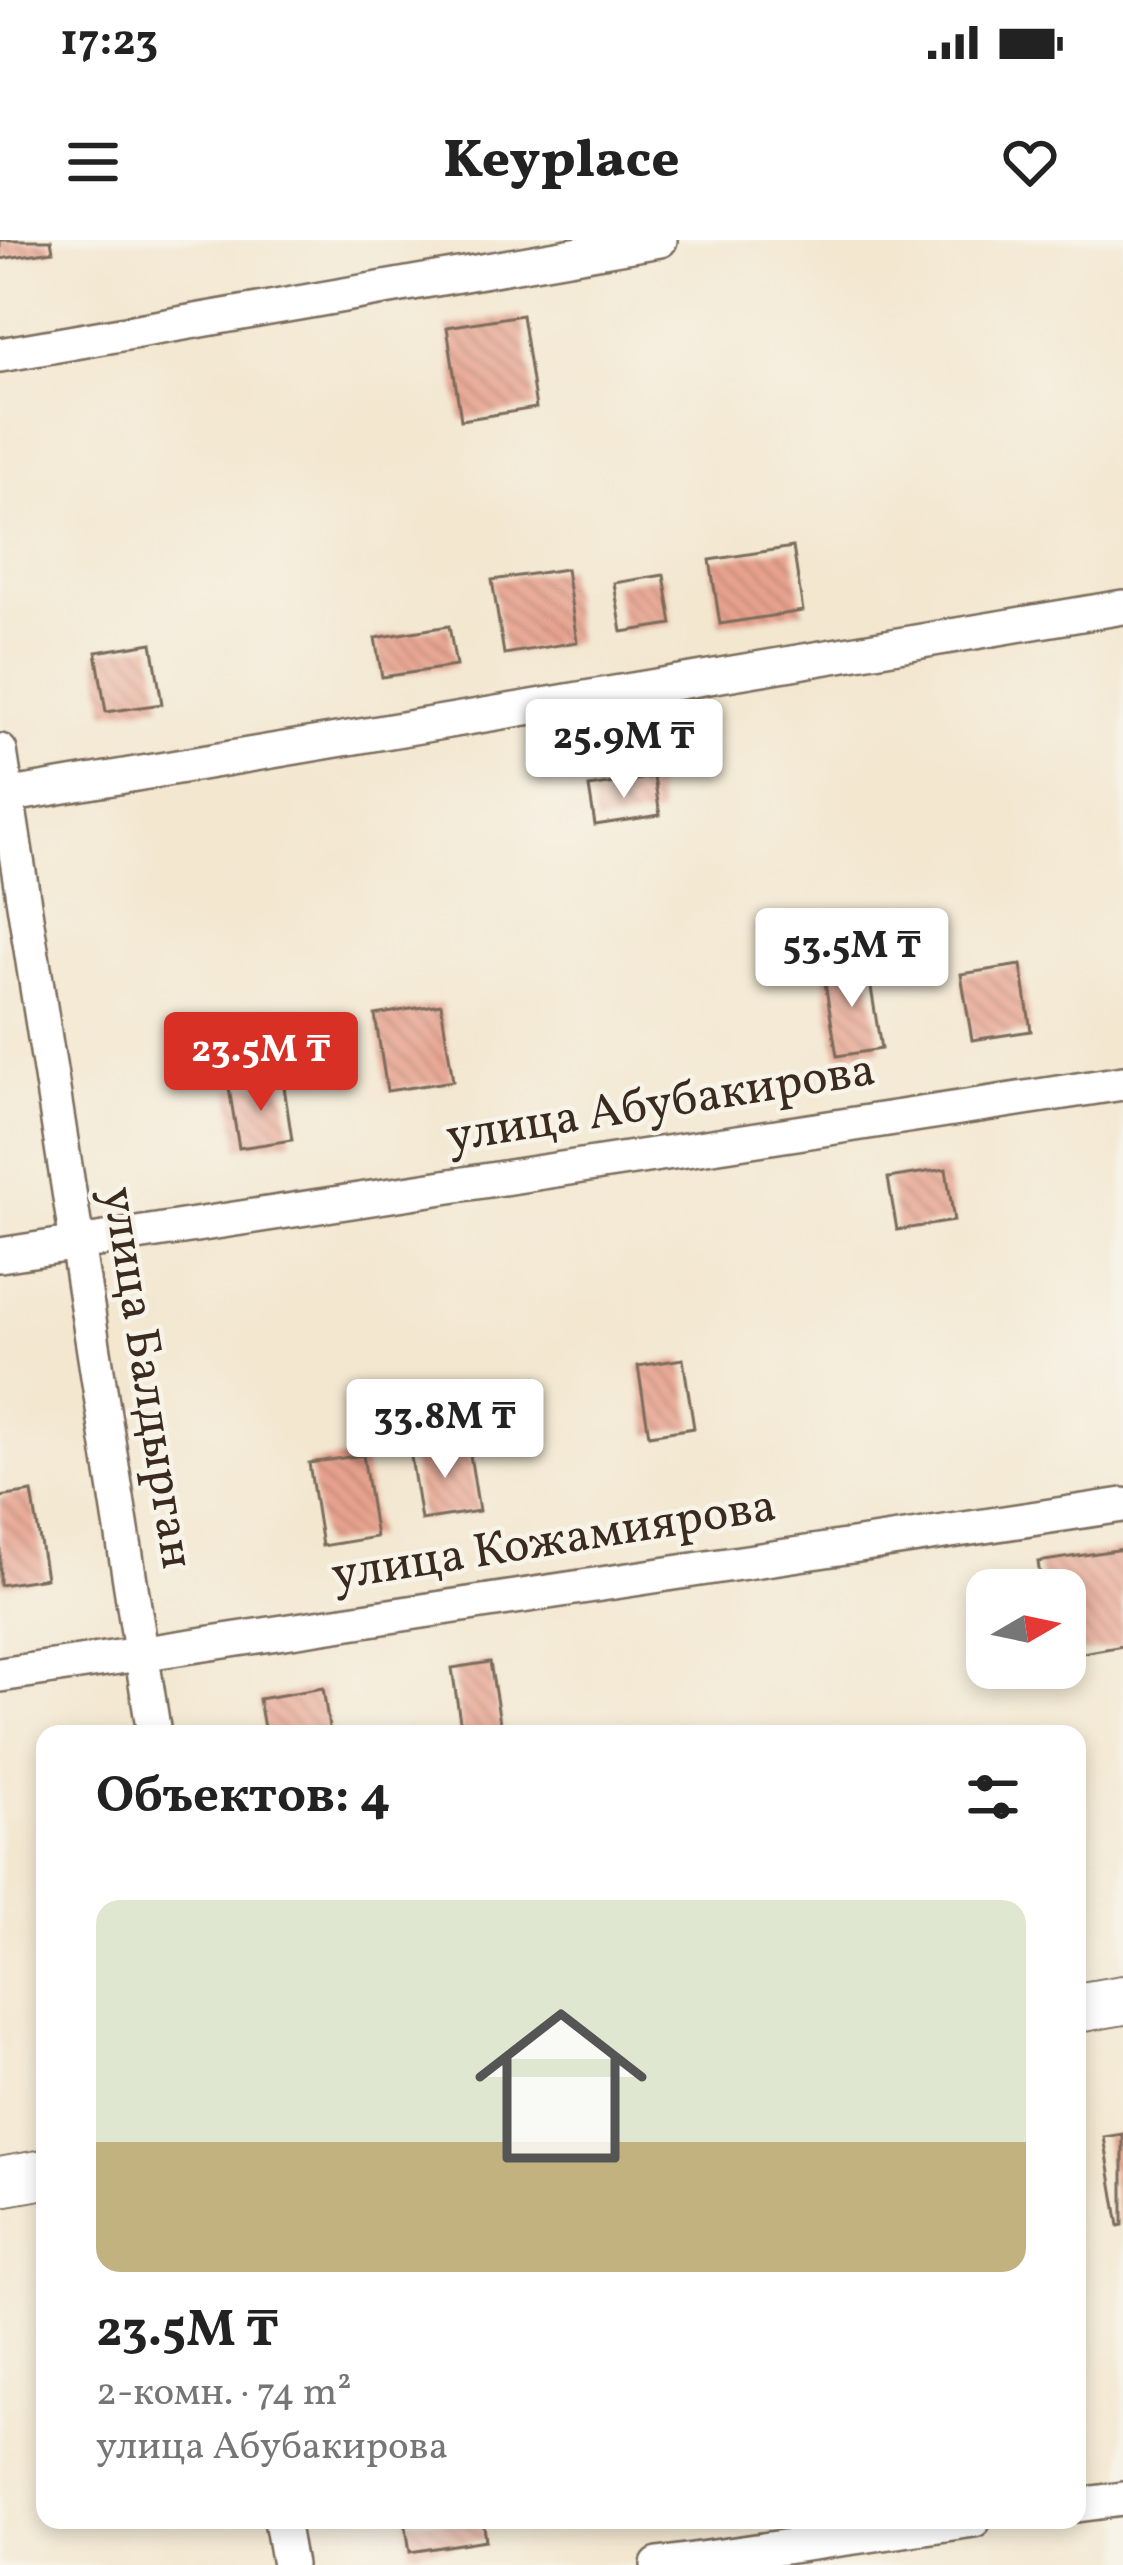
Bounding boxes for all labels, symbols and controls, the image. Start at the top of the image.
text: 17:23 [60,11,158,74]
text: Keyplace [443,125,680,200]
icon: menu [60,129,126,195]
icon: heart [997,129,1063,195]
pin: 25.9M ₸ [513,699,735,801]
text: 25.9M ₸ [553,711,695,765]
pin: 53.5M ₸ [741,908,963,1010]
text: 53.5M ₸ [782,920,922,974]
pin: 23.5M ₸ [150,1012,372,1114]
text: 23.5M ₸ [191,1024,331,1078]
street label: улица Абубакирова [442,1038,880,1172]
street label: улица Балдырган [83,1182,209,1574]
pin: 33.8M ₸ [334,1379,556,1481]
text: 33.8M ₸ [374,1391,517,1445]
street label: улица Кожамиярова [327,1474,781,1610]
north arrow [966,1569,1086,1689]
map controls [966,1569,1086,1689]
text: Объектов: 4 [96,1762,391,1833]
icon: filters [960,1764,1026,1830]
icon: home [453,1978,669,2194]
text: 23.5M ₸ [96,2296,279,2367]
text: 2-комн. · 74 m² [96,2367,352,2421]
text: улица Абубакирова [96,2421,448,2475]

